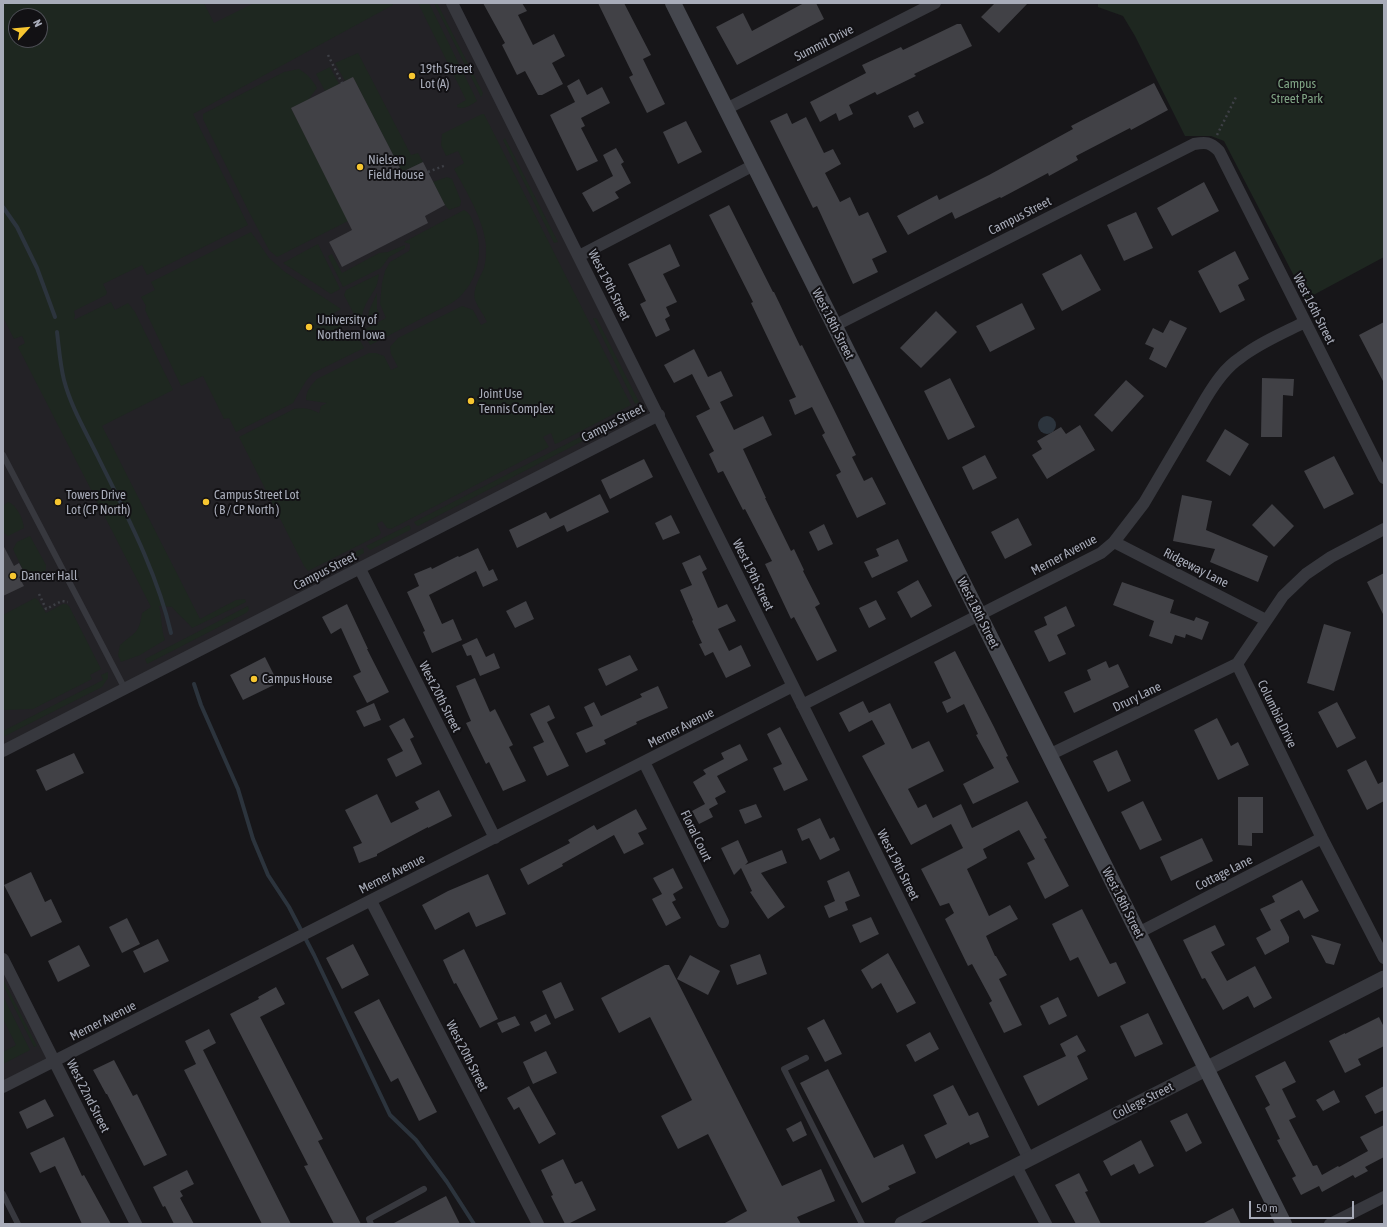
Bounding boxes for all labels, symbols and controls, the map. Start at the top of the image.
north arrow [8,8,48,48]
text: N [31,17,45,29]
street label: Summit Drive [792,21,856,65]
place label: 19th Street Lot (A) [420,61,473,92]
marker: 19th Street Lot (A) [407,71,417,81]
park label: Campus Street Park [1271,76,1323,107]
place label: Nielsen Field House [368,152,424,183]
marker: Nielsen Field House [355,162,365,172]
street label: Campus Street [986,193,1054,239]
street label: West 19th Street [584,247,634,323]
street label: West 16th Street [1289,271,1339,347]
street label: West 18th Street [808,286,858,362]
place label: University of Northern Iowa [317,312,385,343]
marker: University of Northern Iowa [304,322,314,332]
place label: Joint Use Tennis Complex [479,386,554,417]
marker: Joint Use Tennis Complex [466,396,476,406]
street label: Campus Street [579,400,647,446]
place label: Towers Drive Lot (CP North) [66,487,130,518]
place label: Campus Street Lot ( B / CP North ) [214,487,299,518]
marker: Towers Drive Lot (CP North) [53,497,63,507]
marker: Campus Street Lot ( B / CP North ) [201,497,211,507]
street label: Merner Avenue [1028,531,1100,579]
street label: West 19th Street [729,537,777,613]
street label: Ridgeway Lane [1161,545,1231,591]
street label: Campus Street [291,548,359,594]
place label: Dancer Hall [21,568,77,584]
marker: Dancer Hall [8,571,18,581]
street label: West 18th Street [953,575,1003,651]
street label: West 20th Street [415,659,465,735]
place label: Campus House [262,671,332,687]
marker: Campus House [249,674,259,684]
street label: Columbia Drive [1254,678,1300,750]
street label: Drury Lane [1110,679,1164,715]
street label: Merner Avenue [645,705,717,751]
street label: Floral Court [677,808,715,864]
street label: West 19th Street [873,827,923,903]
street label: Merner Avenue [356,851,428,897]
street label: Cottage Lane [1193,852,1255,894]
street label: West 18th Street [1098,865,1148,941]
street label: Merner Avenue [67,998,139,1044]
street label: West 20th Street [442,1018,492,1094]
street label: West 22nd Street [63,1057,113,1135]
street label: College Street [1110,1079,1176,1123]
scale bar [1251,1193,1356,1219]
text: 50 m [1256,1201,1278,1215]

